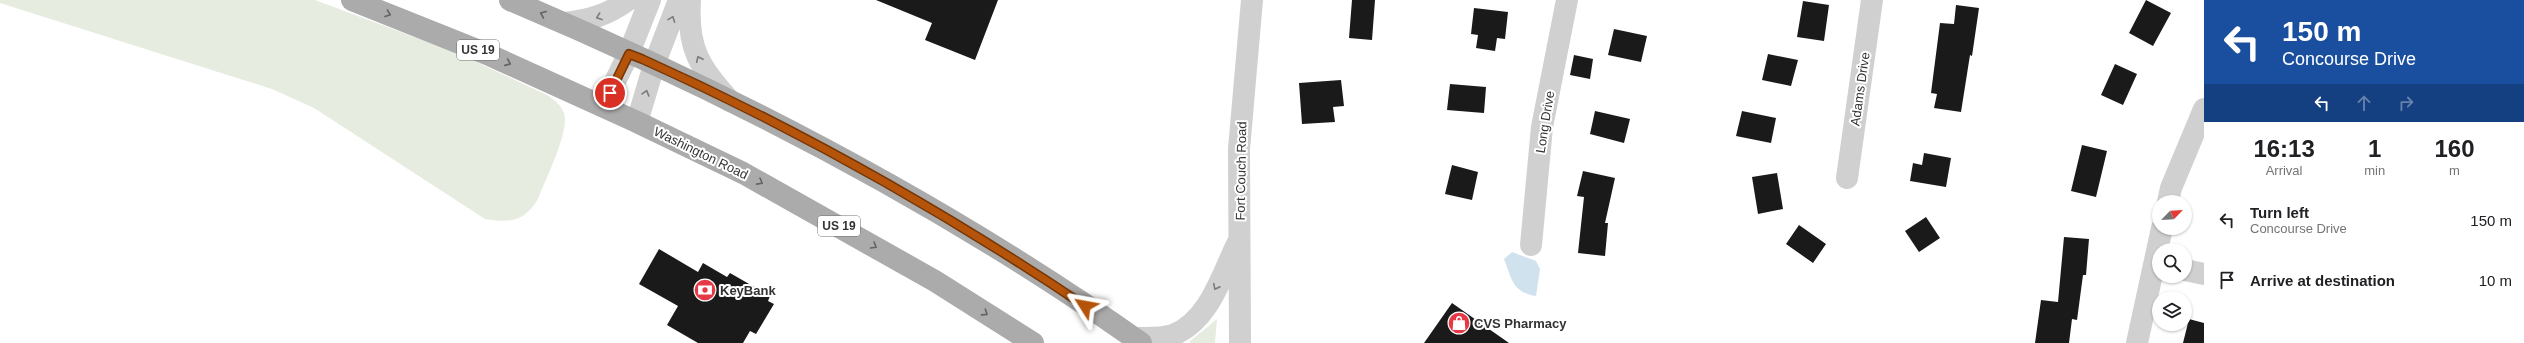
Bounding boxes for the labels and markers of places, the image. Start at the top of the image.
pin [593,76,627,110]
bank icon: KeyBank [692,277,718,303]
place label: KeyBank [720,283,776,298]
shop icon: CVS Pharmacy [1446,310,1472,336]
place label: CVS Pharmacy [1474,316,1567,331]

